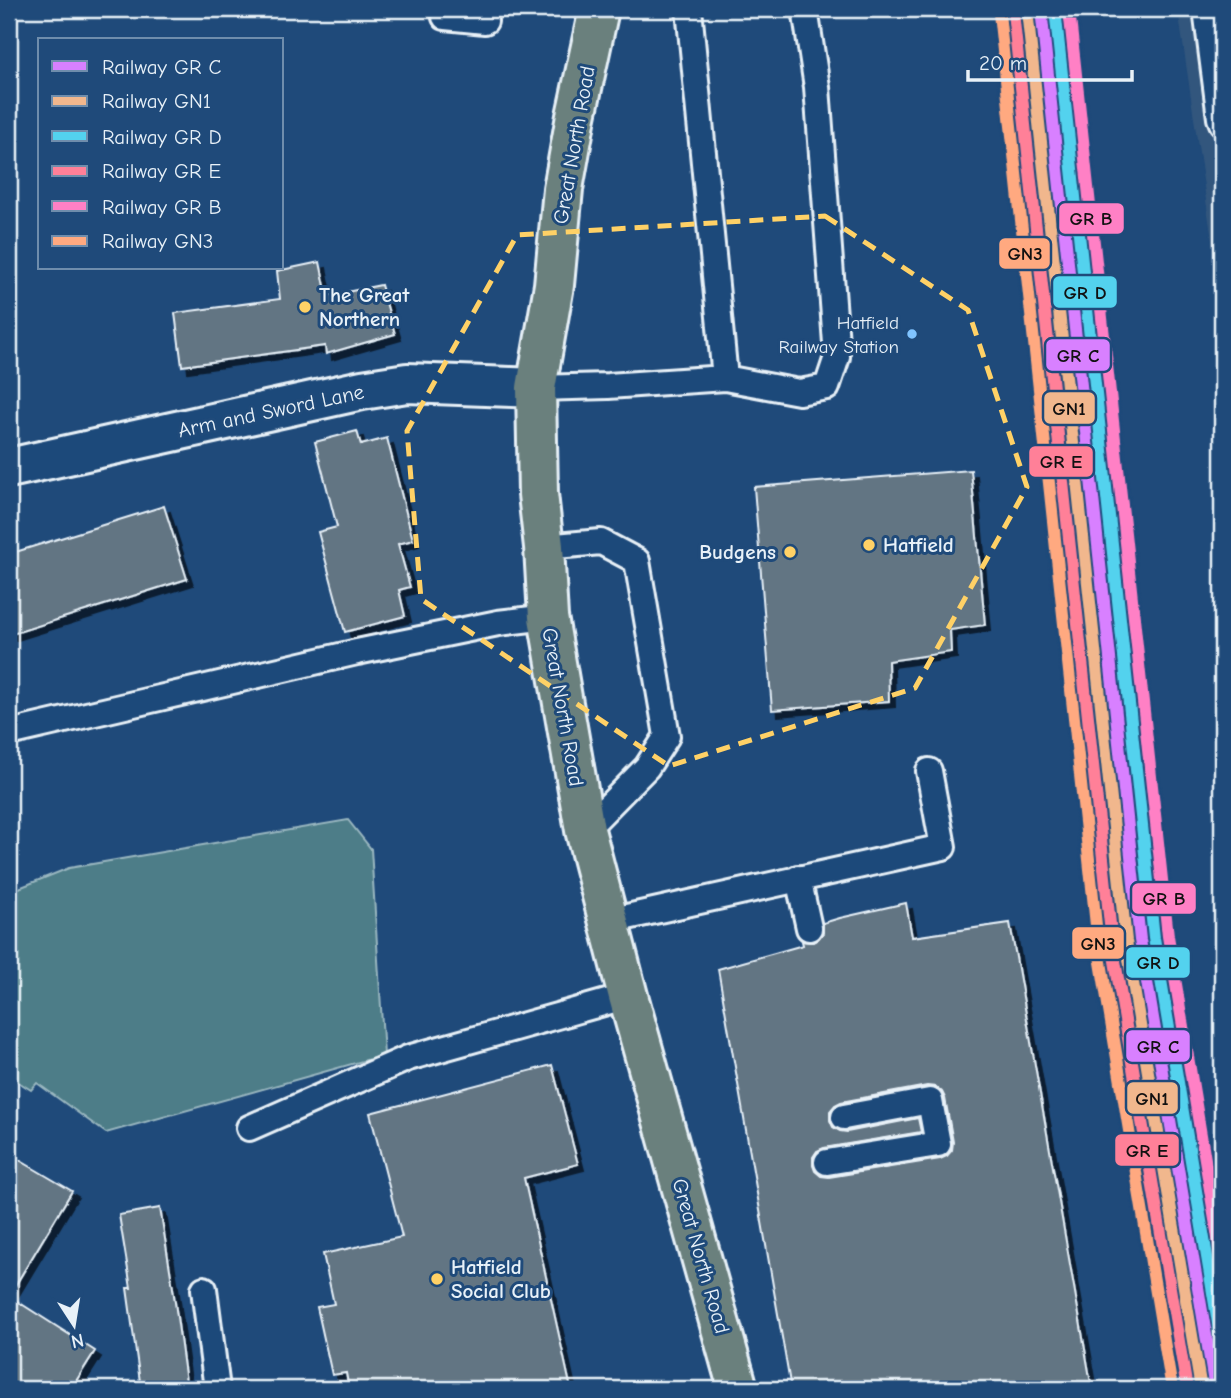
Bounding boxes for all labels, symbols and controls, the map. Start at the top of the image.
legend [38,38,284,270]
scale bar [968,38,1133,82]
text: 20 m [979,51,1027,75]
text: Railway GR C [102,55,221,79]
street label: Great North Road [548,64,600,226]
text: Railway GN1 [102,89,211,113]
text: Railway GR D [102,125,222,149]
text: Railway GR E [102,159,221,183]
text: Railway GR B [102,195,221,219]
line badge: GR B [1058,202,1125,235]
text: GR B [1070,208,1112,230]
text: Railway GN3 [102,229,213,253]
line badge: GN3 [998,237,1051,270]
text: GN3 [1007,243,1043,265]
line badge: GR D [1052,275,1118,309]
text: GR D [1063,282,1107,304]
place label: The Great Northern [319,283,411,331]
marker: The Great Northern [297,299,313,315]
place label: Hatfield Railway Station [778,312,899,358]
marker: Hatfield Railway Station [905,327,919,341]
line badge: GR C [1045,338,1111,372]
text: GR C [1057,345,1100,367]
street label: Arm and Sword Lane [176,380,366,442]
line badge: GN1 [1043,391,1096,425]
text: GN1 [1052,398,1086,420]
line badge: GR E [1028,445,1094,478]
text: GR E [1040,451,1082,473]
place label: Hatfield [883,533,954,557]
marker: Hatfield [861,537,877,553]
place label: Budgens [699,540,776,564]
marker: Budgens [782,544,798,560]
street label: Great North Road [537,626,589,788]
line badge: GR B [1131,882,1197,915]
text: GR B [1143,888,1185,910]
line badge: GN3 [1071,926,1125,960]
text: GN3 [1080,933,1116,955]
line badge: GR D [1125,946,1191,979]
text: GR D [1136,952,1180,974]
line badge: GR C [1125,1029,1191,1063]
text: GR C [1137,1036,1180,1058]
line badge: GN1 [1126,1081,1179,1115]
text: GN1 [1135,1088,1169,1110]
line badge: GR E [1114,1133,1180,1167]
text: GR E [1126,1140,1168,1162]
street label: Great North Road [667,1176,735,1336]
place label: Hatfield Social Club [451,1255,551,1303]
marker: Hatfield Social Club [429,1271,445,1287]
north arrow [38,1290,108,1360]
text: N [69,1329,86,1353]

